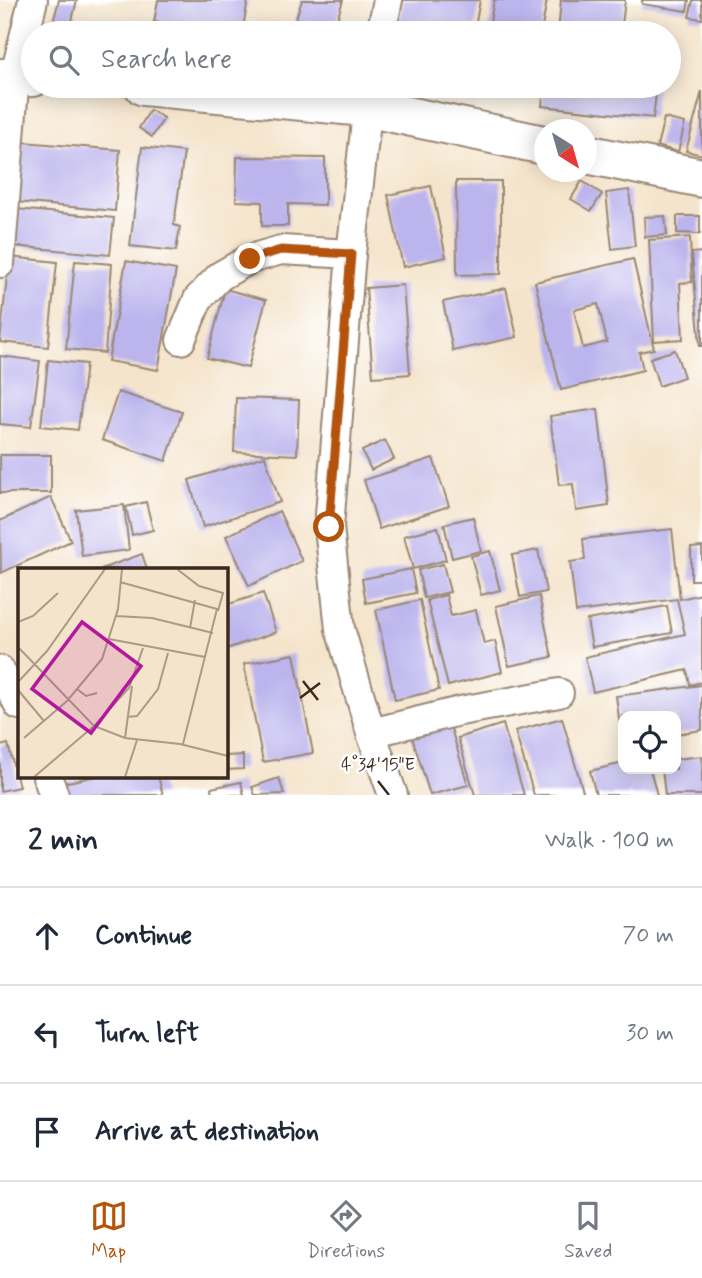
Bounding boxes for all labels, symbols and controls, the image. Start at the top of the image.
search box [21,21,681,98]
icon: search [45,41,83,79]
text: Search here [101,43,232,77]
north arrow [534,119,597,182]
route end [234,243,265,274]
route start [313,511,344,542]
inset map [18,568,228,778]
map controls [618,711,681,774]
button: locate [618,711,681,774]
text: 4°34'15"E [341,753,415,777]
text: 2 min [28,821,98,860]
text: Walk · 100 m [545,826,674,856]
icon: ahead [28,917,66,955]
text: Continue [95,919,192,953]
text: 70 m [622,921,674,951]
icon: left [28,1015,66,1053]
text: Turn left [95,1017,199,1051]
text: 30 m [626,1019,674,1049]
icon: arrive [28,1113,66,1151]
text: Arrive at destination [95,1115,319,1149]
tab: Map [90,1197,128,1264]
tab: Directions [307,1197,385,1264]
tab: Saved [564,1197,612,1264]

